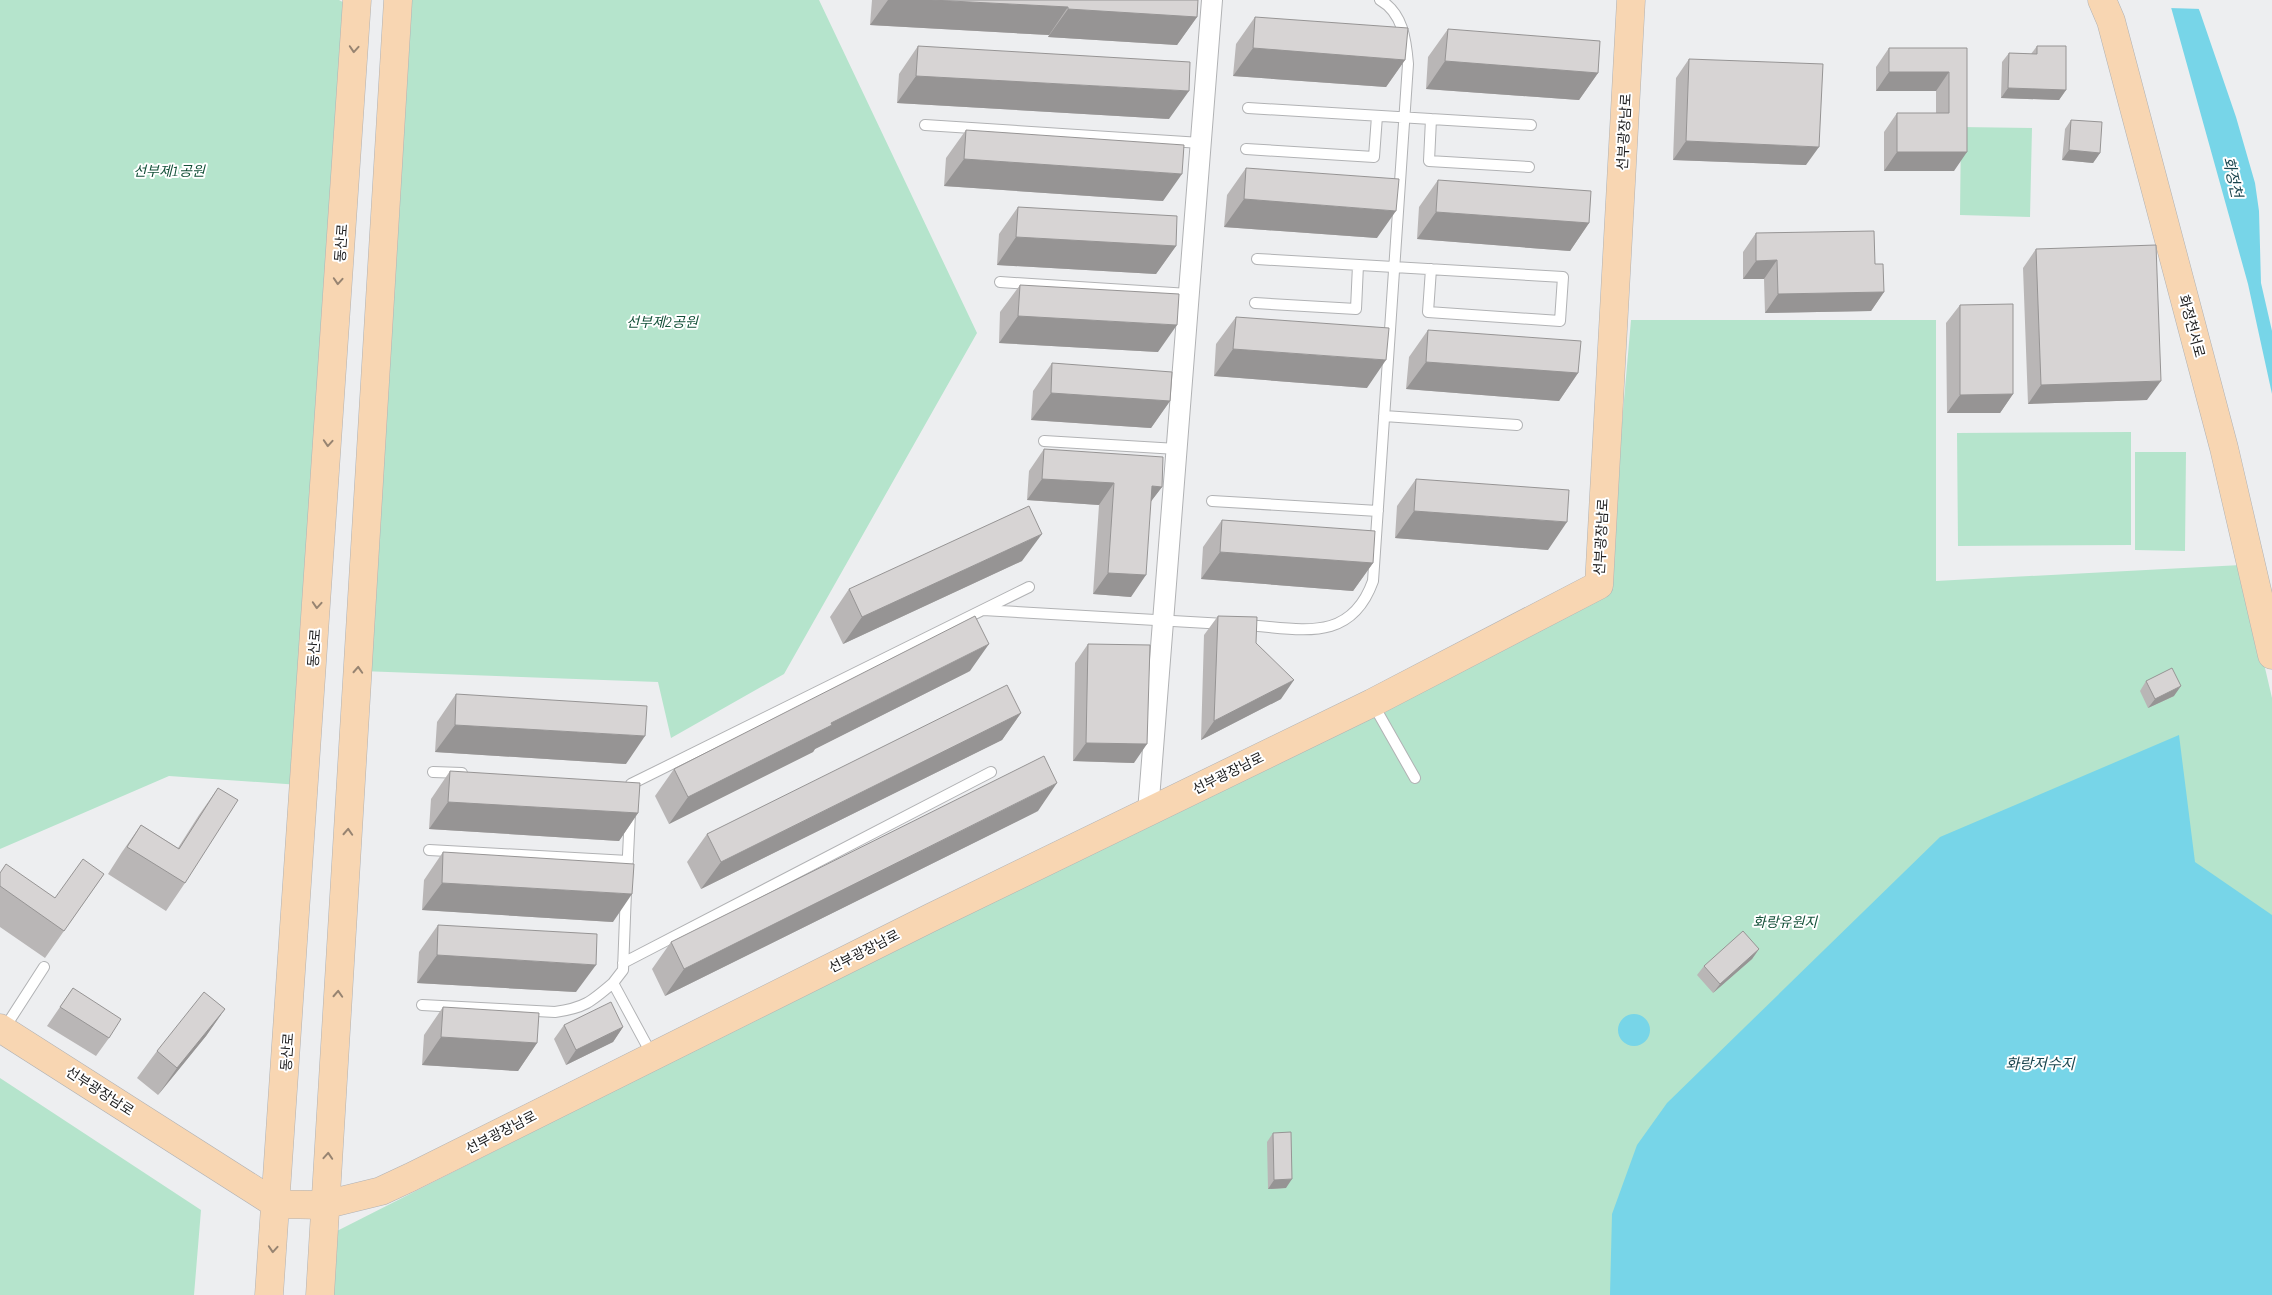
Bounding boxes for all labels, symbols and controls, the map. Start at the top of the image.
one-way arrow [349,45,360,53]
street label: 선부광장남로 [1612,93,1636,171]
water label: 화정천 [2218,154,2248,202]
park label: 선부제1공원 [133,161,206,181]
street label: 동산로 [330,223,352,263]
one-way arrow [333,277,344,285]
street label: 화정천서로 [2174,292,2210,360]
park label: 선부제2공원 [626,312,699,332]
one-way arrow [322,439,333,447]
street label: 선부광장남로 [1589,498,1613,576]
one-way arrow [311,601,322,609]
street label: 동산로 [303,628,325,668]
one-way arrow [352,666,363,674]
street label: 선부광장남로 [1189,747,1267,799]
one-way arrow [342,828,353,836]
park label: 화랑유원지 [1753,912,1818,932]
street label: 선부광장남로 [825,924,903,977]
one-way arrow [333,990,344,998]
street label: 동산로 [276,1032,298,1072]
water label: 화랑저수지 [2005,1053,2076,1074]
street label: 선부광장남로 [62,1062,138,1120]
street label: 선부광장남로 [462,1105,540,1158]
one-way arrow [322,1152,333,1160]
one-way arrow [267,1246,278,1254]

